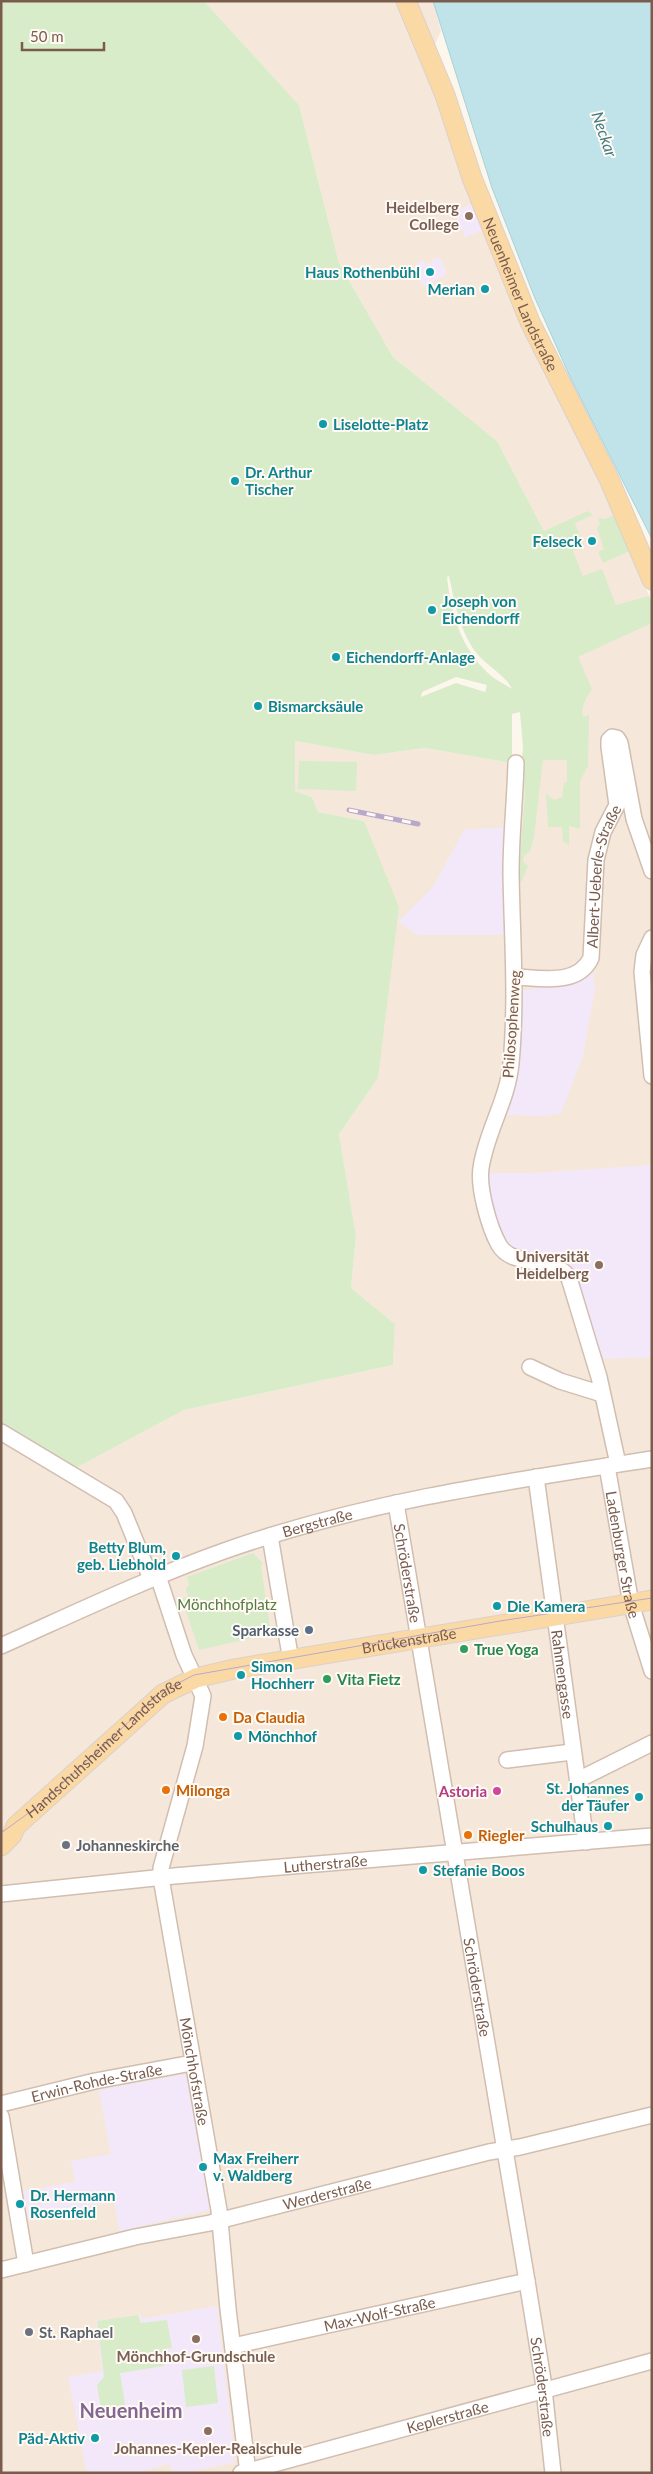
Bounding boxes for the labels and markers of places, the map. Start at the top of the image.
place label: Heidelberg College [386,198,459,233]
marker: Heidelberg College [463,210,475,222]
place label: Haus Rothenbühl [305,263,420,281]
marker: Haus Rothenbühl [424,266,436,278]
place label: Merian [428,280,475,298]
marker: Merian [479,283,491,295]
place label: Liselotte-Platz [333,415,429,433]
marker: Liselotte-Platz [317,418,329,430]
place label: Dr. Arthur Tischer [245,463,312,498]
marker: Dr. Arthur Tischer [229,475,241,487]
place label: Felseck [533,532,583,550]
marker: Felseck [586,535,598,547]
place label: Joseph von Eichendorff [442,592,520,627]
marker: Joseph von Eichendorff [426,604,438,616]
place label: Eichendorff-Anlage [346,648,475,666]
marker: Eichendorff-Anlage [330,651,342,663]
place label: Bismarcksäule [268,697,363,715]
marker: Bismarcksäule [252,700,264,712]
place label: Universität Heidelberg [516,1247,589,1282]
marker: Universität Heidelberg [593,1259,605,1271]
place label: Betty Blum, geb. Liebhold [77,1538,166,1573]
marker: Betty Blum, geb. Liebhold [170,1550,182,1562]
place label: Die Kamera [507,1597,585,1615]
marker: Die Kamera [491,1600,503,1612]
place label: Sparkasse [232,1621,299,1639]
marker: Sparkasse [303,1624,315,1636]
place label: True Yoga [474,1640,539,1658]
marker: True Yoga [458,1643,470,1655]
place label: Simon Hochherr [251,1657,315,1692]
marker: Simon Hochherr [235,1669,247,1681]
place label: Vita Fietz [336,1670,401,1688]
marker: Vita Fietz [321,1673,333,1685]
place label: Da Claudia [233,1708,305,1726]
marker: Da Claudia [217,1711,229,1723]
place label: Mönchhof [248,1727,318,1745]
marker: Mönchhof [232,1730,244,1742]
place label: St. Johannes der Täufer [546,1779,629,1814]
place label: Milonga [176,1781,230,1799]
place label: Astoria [438,1782,487,1800]
marker: Milonga [160,1784,172,1796]
marker: Astoria [491,1785,503,1797]
marker: St. Johannes der Täufer [633,1791,645,1803]
place label: Schulhaus [531,1817,598,1835]
marker: Schulhaus [602,1820,614,1832]
place label: Riegler [478,1826,525,1844]
marker: Riegler [462,1829,474,1841]
place label: Johanneskirche [76,1836,179,1854]
marker: Johanneskirche [60,1839,72,1851]
place label: Stefanie Boos [433,1861,525,1879]
marker: Stefanie Boos [417,1864,429,1876]
place label: Max Freiherr v. Waldberg [213,2149,299,2184]
marker: Max Freiherr v. Waldberg [197,2161,209,2173]
place label: Dr. Hermann Rosenfeld [30,2186,116,2221]
marker: Dr. Hermann Rosenfeld [14,2198,26,2210]
place label: St. Raphael [39,2323,113,2341]
marker: St. Raphael [23,2326,35,2338]
marker: Mönchhof-Grundschule [190,2333,202,2345]
place label: Mönchhof-Grundschule [117,2347,275,2365]
marker: Johannes-Kepler-Realschule [202,2425,214,2437]
place label: Päd-Aktiv [18,2429,85,2447]
marker: Päd-Aktiv [89,2432,101,2444]
place label: Johannes-Kepler-Realschule [114,2439,302,2457]

